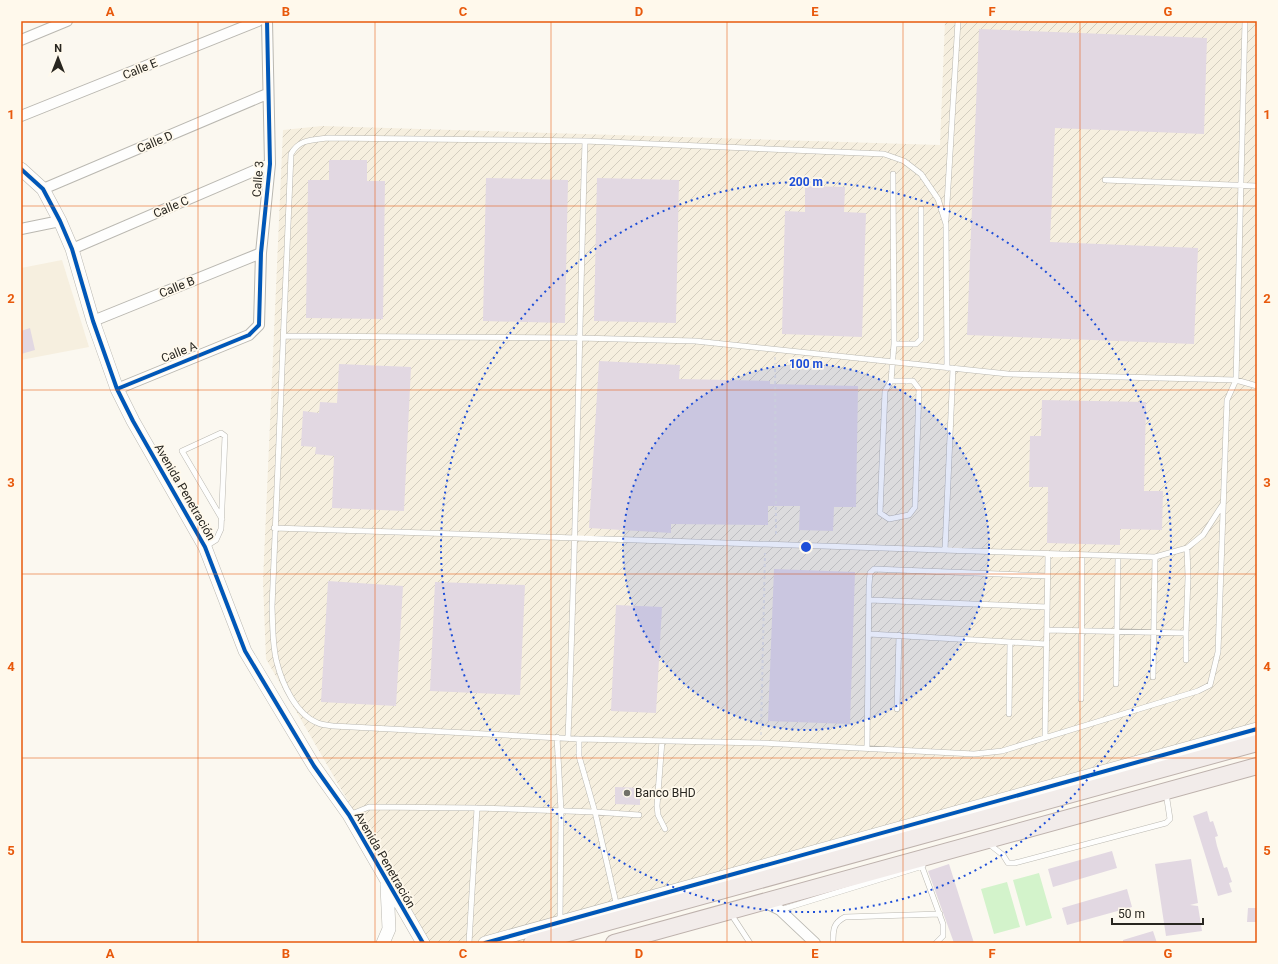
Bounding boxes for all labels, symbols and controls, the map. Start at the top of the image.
text: A [106,4,115,19]
text: B [282,4,290,19]
text: C [459,4,468,19]
text: D [635,4,643,19]
text: E [811,4,819,19]
text: F [988,4,996,19]
text: G [1164,4,1173,19]
north arrow [38,38,78,78]
text: N [54,42,62,55]
street label: Calle E [121,56,160,82]
text: 1 [7,107,15,122]
text: 1 [1263,107,1271,122]
street label: Calle D [135,128,175,156]
street label: Calle 3 [249,160,267,198]
text: 200 m [789,175,823,189]
street label: Calle C [151,193,191,221]
street label: Calle B [157,274,197,300]
text: 2 [7,291,15,306]
text: 2 [1263,291,1271,306]
street label: Calle A [159,338,199,365]
text: 100 m [789,357,823,371]
street label: Avenida Penetración [152,441,218,543]
text: 3 [7,475,15,490]
text: 3 [1263,475,1271,490]
centre of rings [799,540,813,554]
text: 4 [7,659,15,674]
text: 4 [1263,659,1271,674]
place label: Banco BHD [635,786,696,800]
marker: Banco BHD [622,788,632,798]
street label: Avenida Penetración [352,809,418,911]
text: 5 [7,843,15,858]
text: 5 [1263,843,1271,858]
scale bar [1112,900,1203,926]
text: 50 m [1118,907,1145,921]
text: A [106,946,115,961]
text: B [282,946,290,961]
text: C [459,946,468,961]
text: D [635,946,643,961]
text: E [811,946,819,961]
text: F [988,946,996,961]
text: G [1164,946,1173,961]

